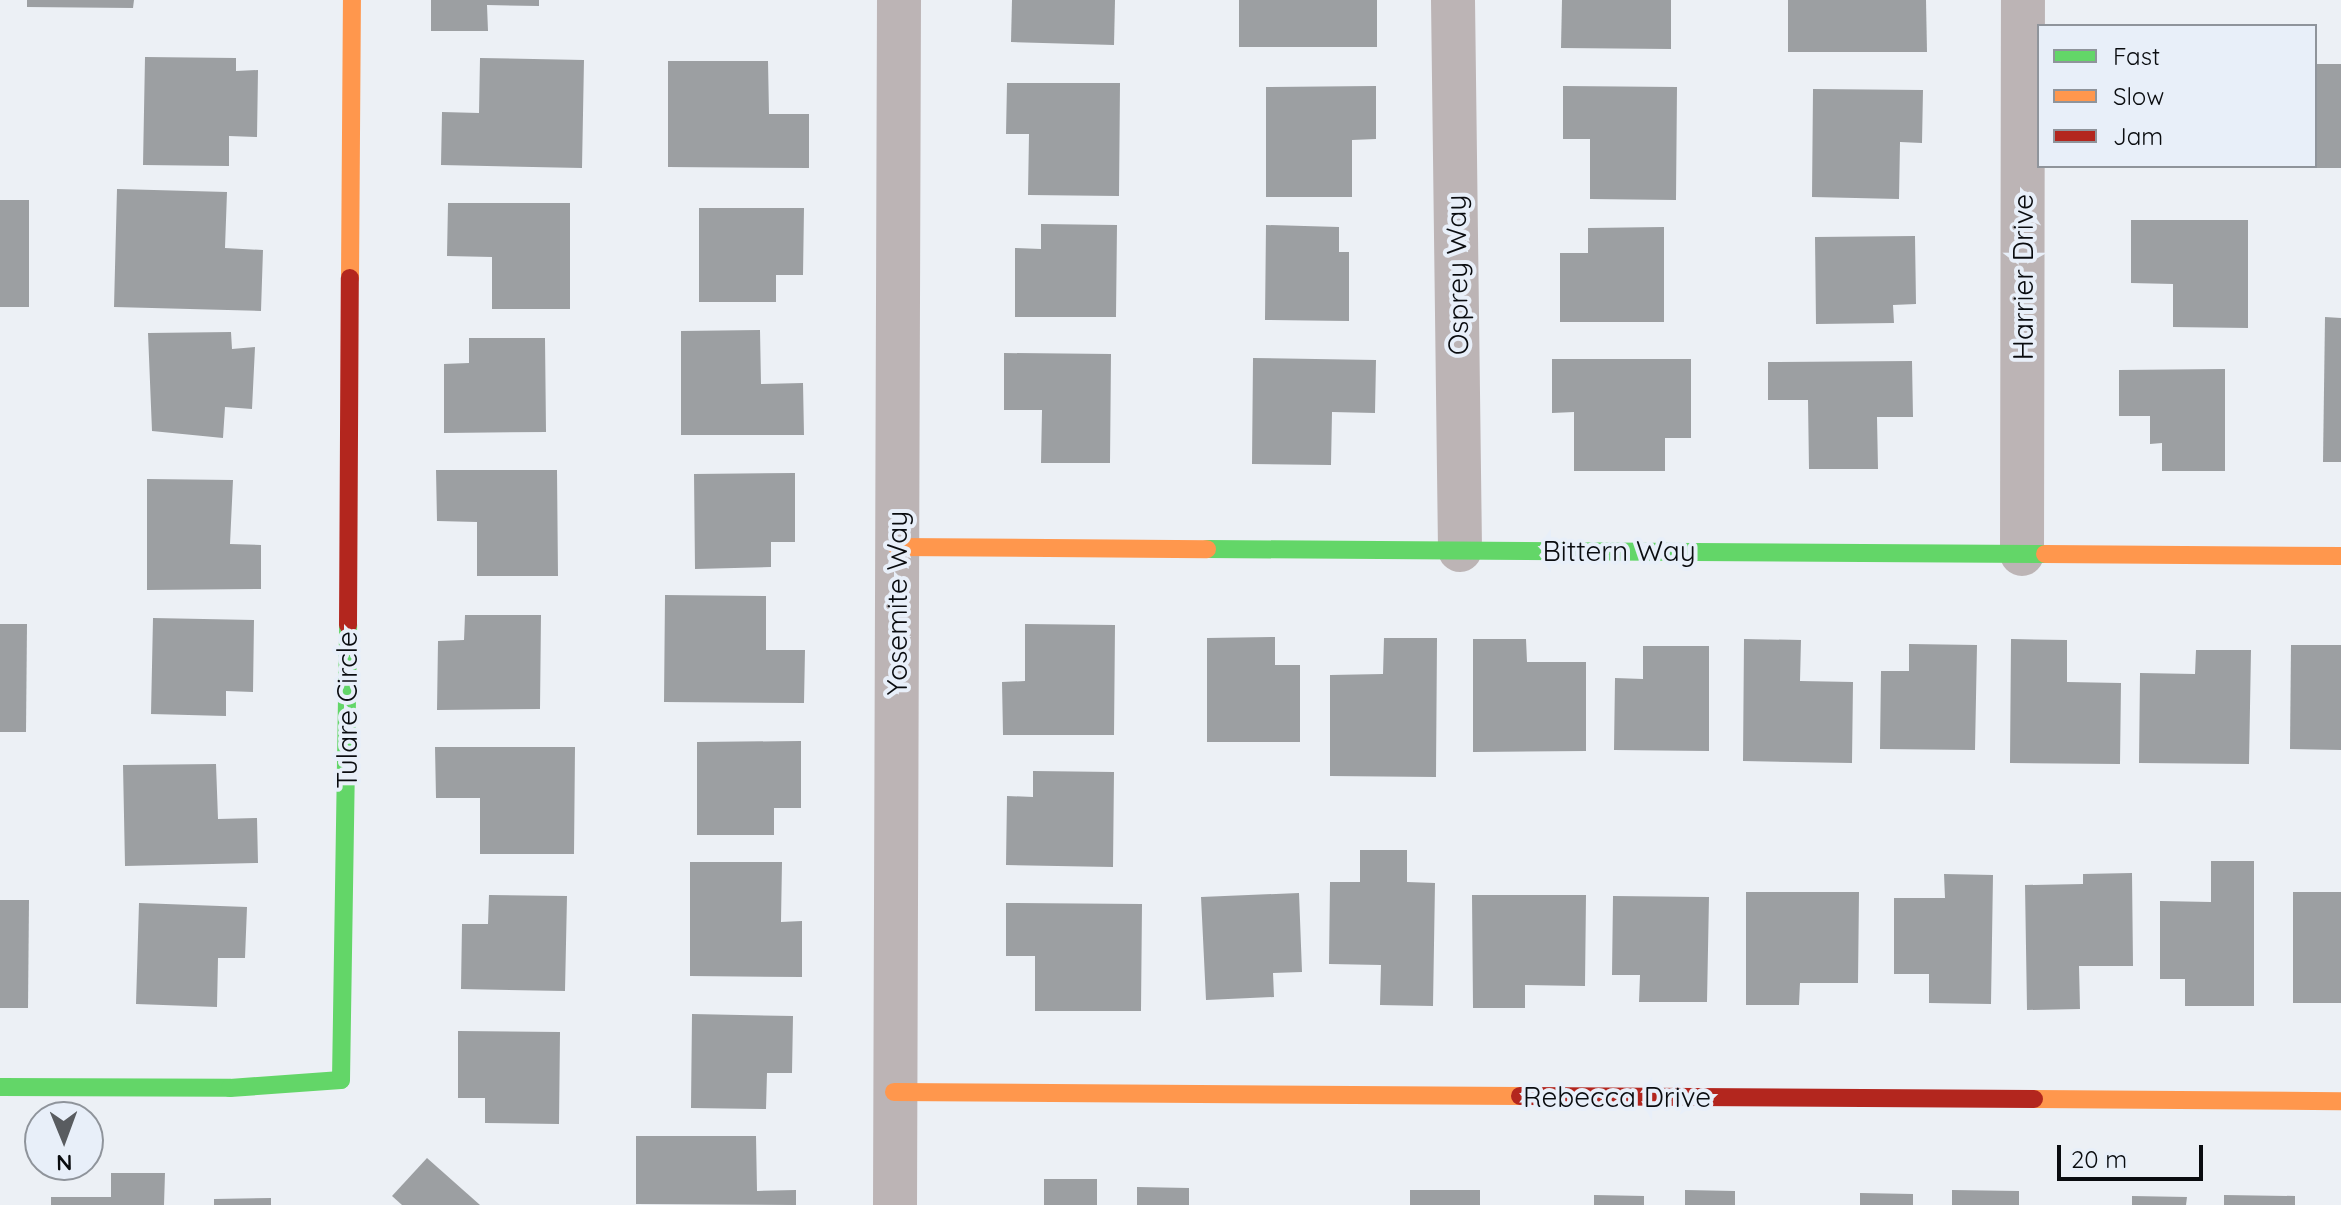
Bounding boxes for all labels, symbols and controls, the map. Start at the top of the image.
legend [2037,24,2317,168]
text: Fast [2113,41,2160,71]
text: Slow [2113,81,2164,111]
text: Jam [2113,121,2163,151]
street label: Osprey Way [1439,194,1475,356]
street label: Harrier Drive [2006,194,2040,360]
street label: Yosemite Way [880,511,914,695]
street label: Bittern Way [1542,534,1696,568]
street label: Tulare Circle [330,631,364,789]
street label: Rebecca Drive [1523,1080,1711,1114]
north arrow [24,1101,104,1181]
scale bar [2061,1129,2207,1179]
text: 20 m [2071,1144,2127,1174]
text: N [56,1149,73,1177]

